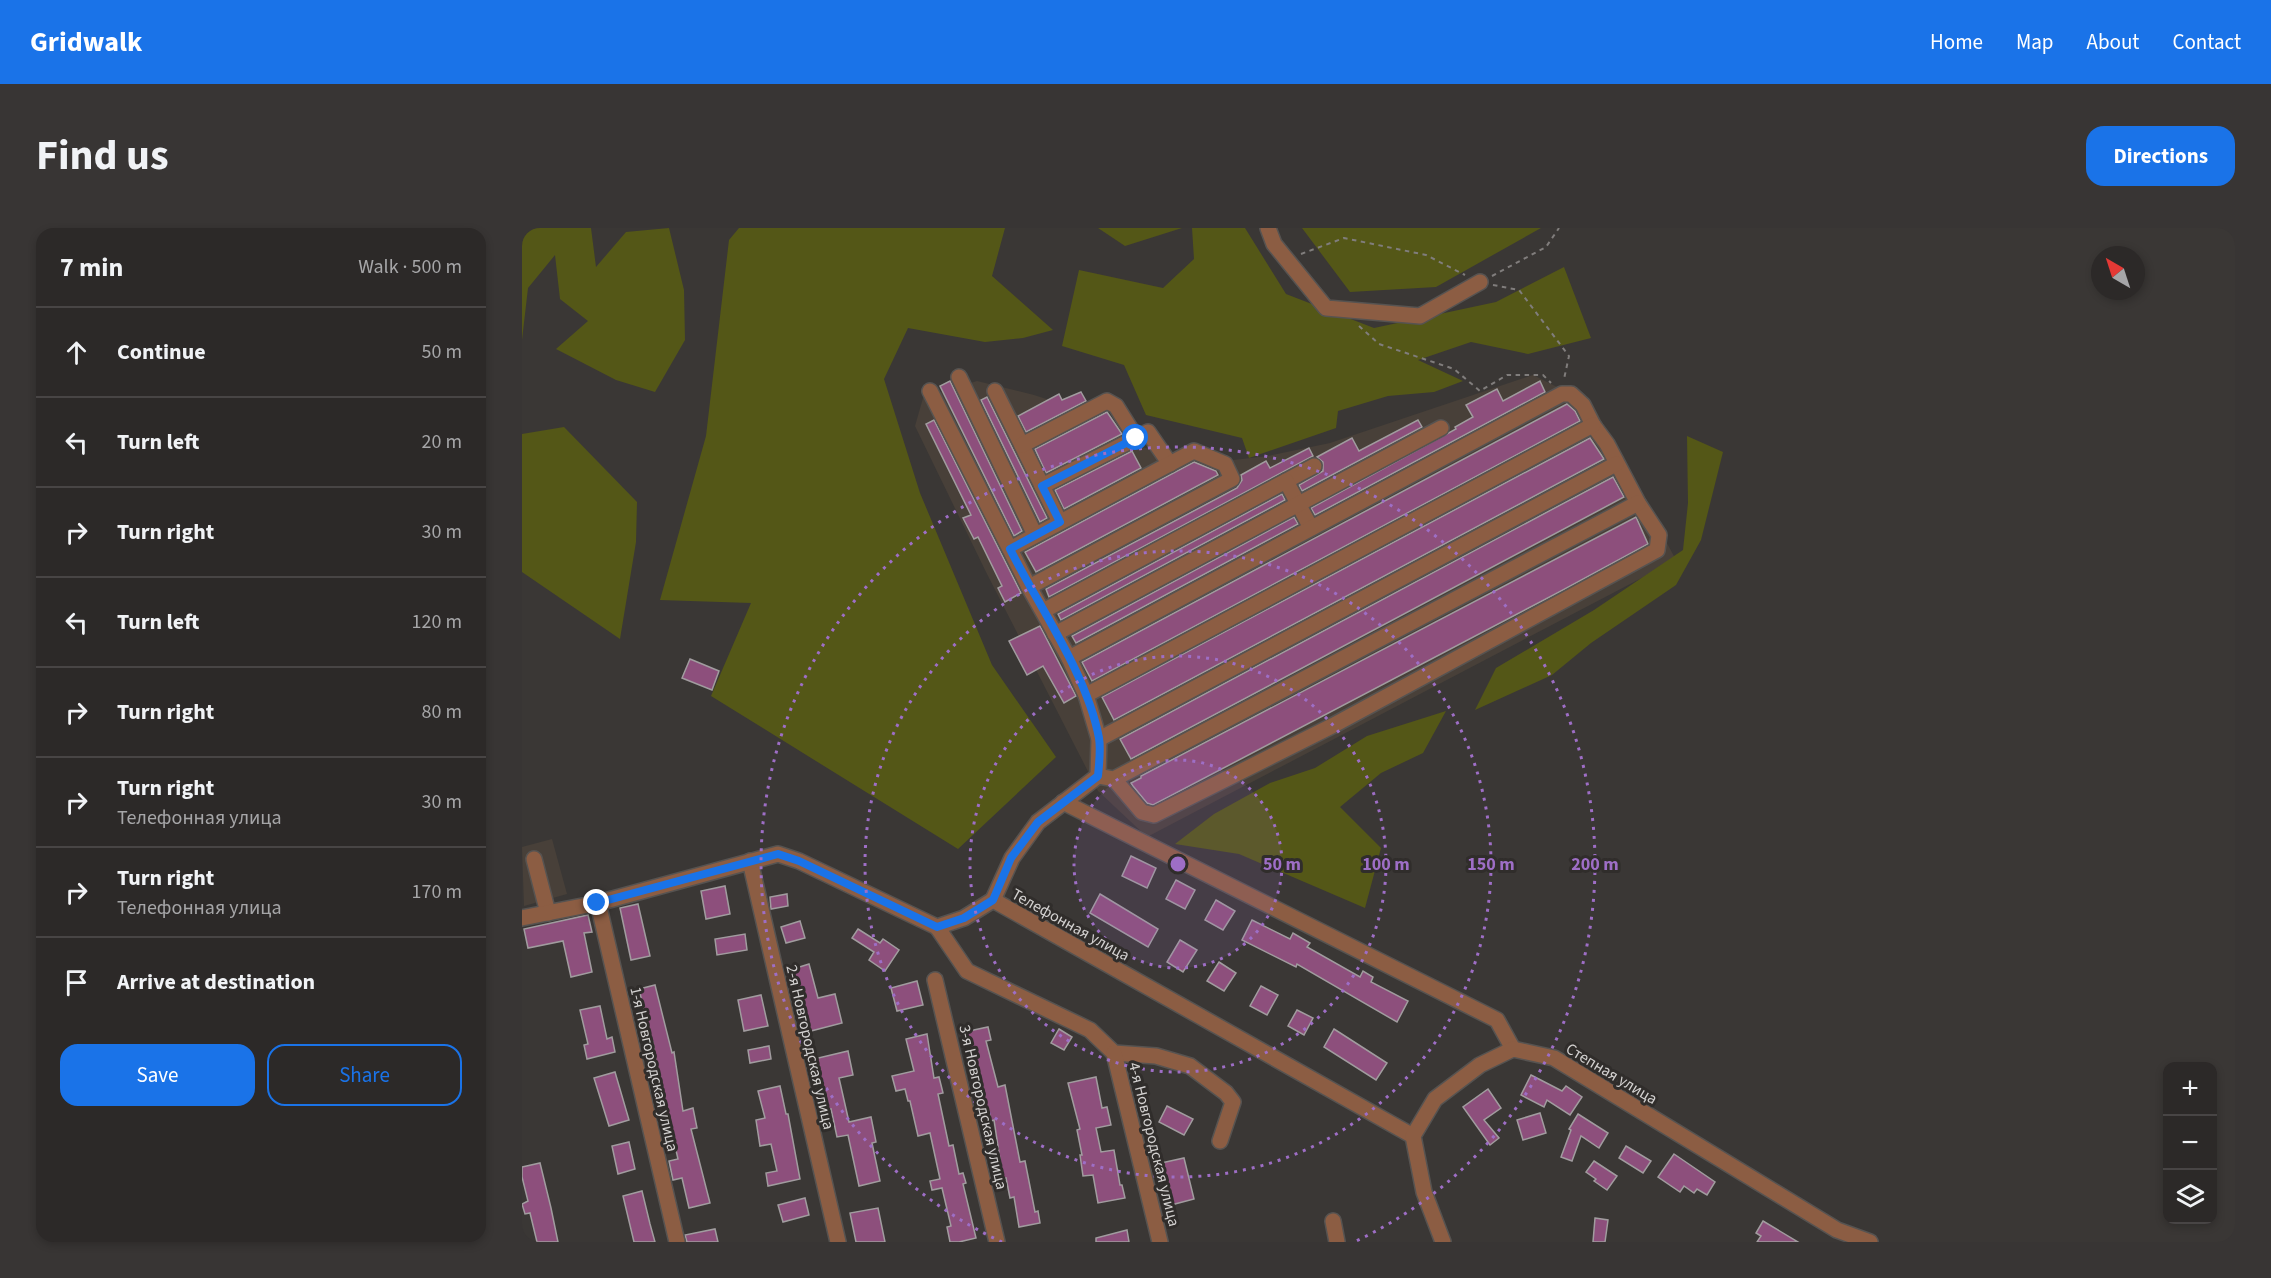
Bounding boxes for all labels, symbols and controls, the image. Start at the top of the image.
text: Gridwalk [30,22,142,62]
text: Home [1930,27,1983,57]
text: Map [2016,27,2054,57]
text: About [2087,27,2139,57]
text: Contact [2172,27,2241,57]
text: Find us [36,126,169,186]
button: Directions [2086,126,2235,186]
north arrow [2091,246,2145,300]
text: 7 min [60,249,123,286]
text: Walk · 500 m [358,253,462,281]
icon: ahead [60,336,93,369]
text: Continue [117,336,206,368]
text: 50 m [422,338,462,366]
route start [1122,424,1148,450]
icon: left [60,426,93,459]
text: Turn left [117,426,199,458]
text: 20 m [422,428,462,456]
icon: right [60,516,93,549]
text: Turn right [117,516,214,548]
text: 30 m [422,518,462,546]
icon: left [60,606,93,639]
text: Turn left [117,606,199,638]
text: 120 m [412,608,462,636]
icon: right [60,696,93,729]
text: Turn right [117,696,214,728]
text: 80 m [422,698,462,726]
text: Turn right [117,772,214,804]
icon: right [60,786,93,819]
text: 30 m [422,788,462,816]
text: Телефонная улица [117,804,282,832]
text: 50 m [1263,852,1301,877]
text: 100 m [1362,852,1410,877]
text: 150 m [1467,852,1515,877]
text: 200 m [1571,852,1619,877]
centre of rings [1168,854,1188,874]
text: Turn right [117,862,214,894]
icon: right [60,876,93,909]
text: 170 m [412,878,462,906]
street label: Телефонная улица [1008,883,1133,966]
route end [583,889,609,915]
text: Телефонная улица [117,894,282,922]
street label: 2-я Новгородская улица [780,963,840,1132]
icon: arrive [60,966,93,999]
text: Arrive at destination [117,966,315,998]
street label: 1-я Новгородская улица [624,985,684,1154]
street label: 3-я Новгородская улица [953,1023,1013,1192]
street label: Степная улица [1562,1038,1661,1110]
button: Save [60,1044,255,1106]
button: Share [267,1044,462,1106]
street label: 4-я Новгородская улица [1123,1060,1185,1229]
map controls [2163,1062,2217,1224]
button: + [2163,1062,2217,1116]
button: − [2163,1116,2217,1170]
button: layers [2163,1170,2217,1224]

